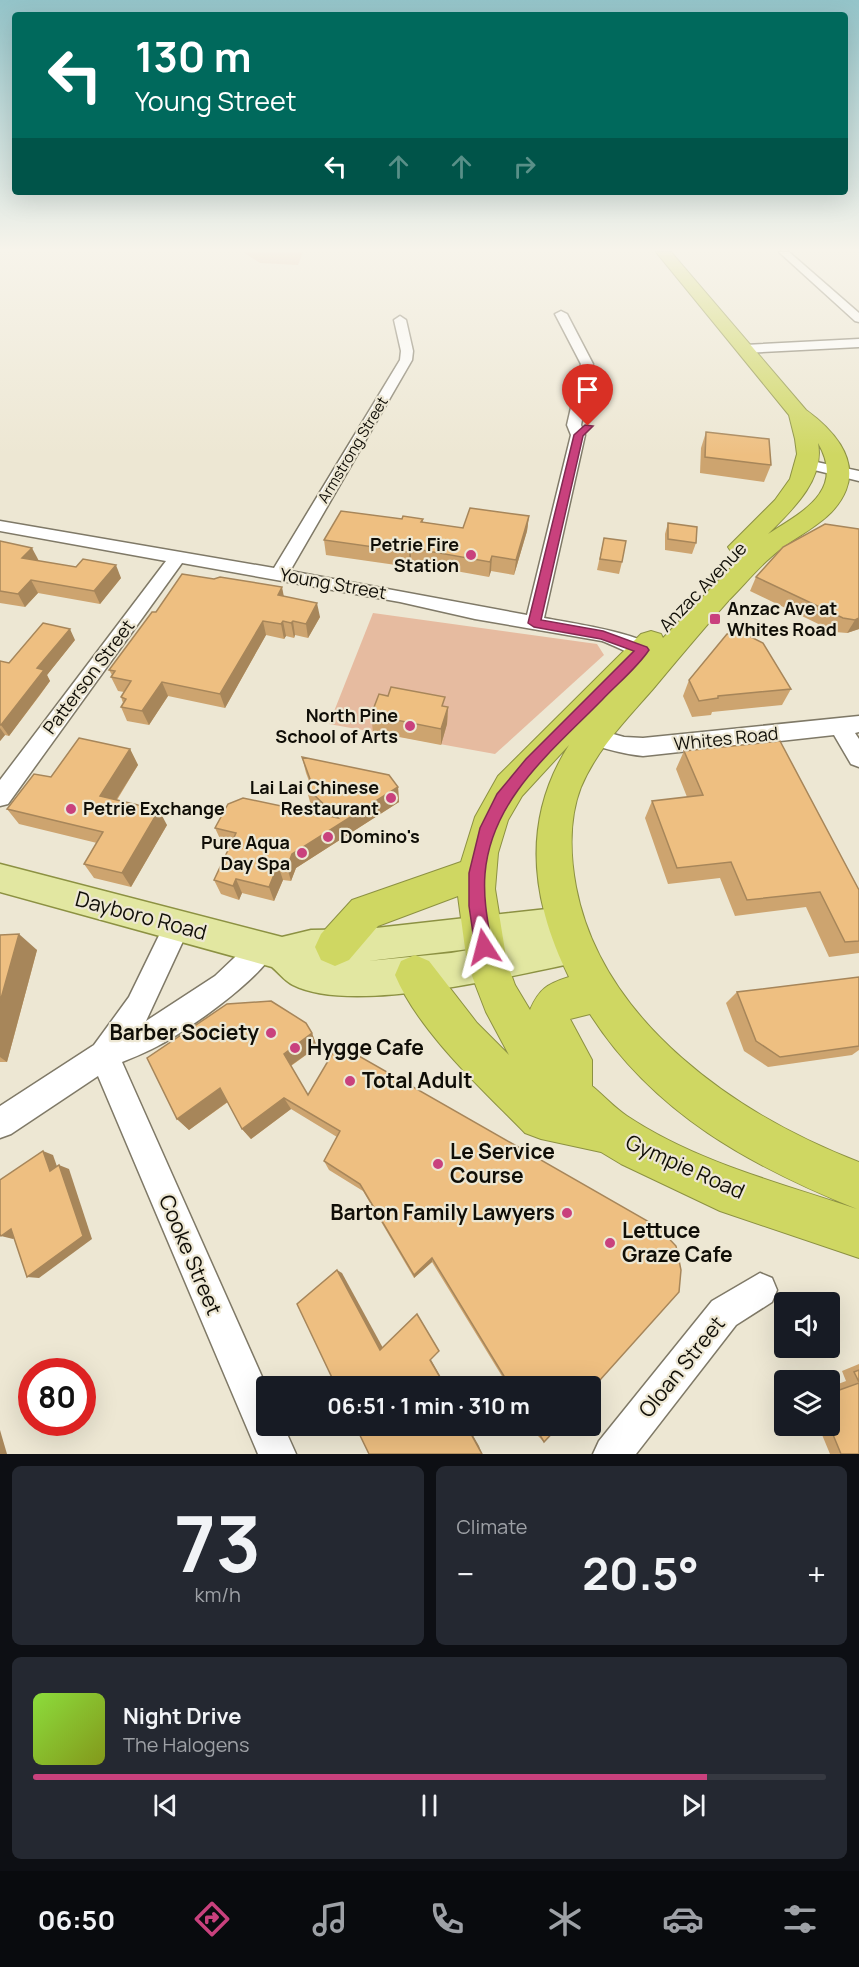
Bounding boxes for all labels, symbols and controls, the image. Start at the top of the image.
text: 130 m [135,27,252,85]
icon: left [36,36,114,114]
text: Young Street [135,82,297,119]
icon: left [319,150,352,183]
icon: ahead [382,150,415,183]
icon: ahead [445,150,478,183]
icon: right [508,150,541,183]
pin [562,364,613,426]
icon: arrive [571,373,604,406]
street label: Armstrong Street [313,393,393,507]
place label: Petrie Fire Station [370,532,459,577]
street label: Anzac Avenue [653,536,751,636]
marker: Petrie Fire Station [464,548,478,562]
street label: Young Street [278,562,388,604]
place label: Anzac Ave at Whites Road [727,596,837,641]
marker: Anzac Ave at Whites Road [708,612,722,626]
street label: Patterson Street [37,614,139,739]
place label: North Pine School of Arts [275,703,398,748]
marker: North Pine School of Arts [403,719,417,733]
street label: Whites Road [673,721,779,755]
place label: Lai Lai Chinese Restaurant [250,775,379,820]
marker: Lai Lai Chinese Restaurant [384,791,398,805]
place label: Petrie Exchange [83,796,225,820]
marker: Petrie Exchange [64,802,78,816]
place label: Domino's [340,824,420,848]
place label: Pure Aqua Day Spa [201,830,290,875]
marker: Domino's [321,830,335,844]
marker: Pure Aqua Day Spa [295,846,309,860]
street label: Dayboro Road [73,884,210,946]
position arrow [452,915,516,979]
place label: Barber Society [110,1018,259,1046]
marker: Barber Society [264,1026,278,1040]
place label: Hygge Cafe [307,1033,424,1061]
marker: Hygge Cafe [288,1041,302,1055]
place label: Total Adult [362,1066,472,1094]
marker: Total Adult [343,1074,357,1088]
street label: Gympie Road [622,1127,749,1205]
place label: Le Service Course [450,1137,555,1189]
marker: Le Service Course [431,1157,445,1171]
street label: Cooke Street [153,1190,229,1319]
place label: Barton Family Lawyers [330,1198,555,1226]
marker: Barton Family Lawyers [560,1206,574,1220]
place label: Lettuce Graze Cafe [622,1216,733,1268]
marker: Lettuce Graze Cafe [603,1236,617,1250]
map controls [774,1292,840,1436]
button: sound [774,1292,840,1358]
street label: Oloan Street [632,1310,731,1423]
speed limit sign: 80 [18,1358,96,1436]
button: layers [774,1370,840,1436]
text: 06:51 · 1 min · 310 m [327,1391,530,1421]
text: 73 [174,1489,261,1595]
text: Climate [457,1513,528,1540]
text: 20.5° [582,1542,699,1604]
text: − [457,1551,474,1596]
text: + [807,1551,826,1596]
text: km/h [194,1581,241,1608]
text: Night Drive [123,1701,242,1731]
text: The Halogens [123,1731,249,1758]
icon: previous [149,1789,182,1822]
icon: pause [413,1789,446,1822]
icon: next [677,1789,710,1822]
icon: directions [191,1898,233,1940]
icon: music [309,1898,351,1940]
icon: phone [426,1898,468,1940]
icon: climate [544,1898,586,1940]
icon: car [662,1898,704,1940]
icon: filters [779,1898,821,1940]
text: 06:50 [38,1901,115,1938]

